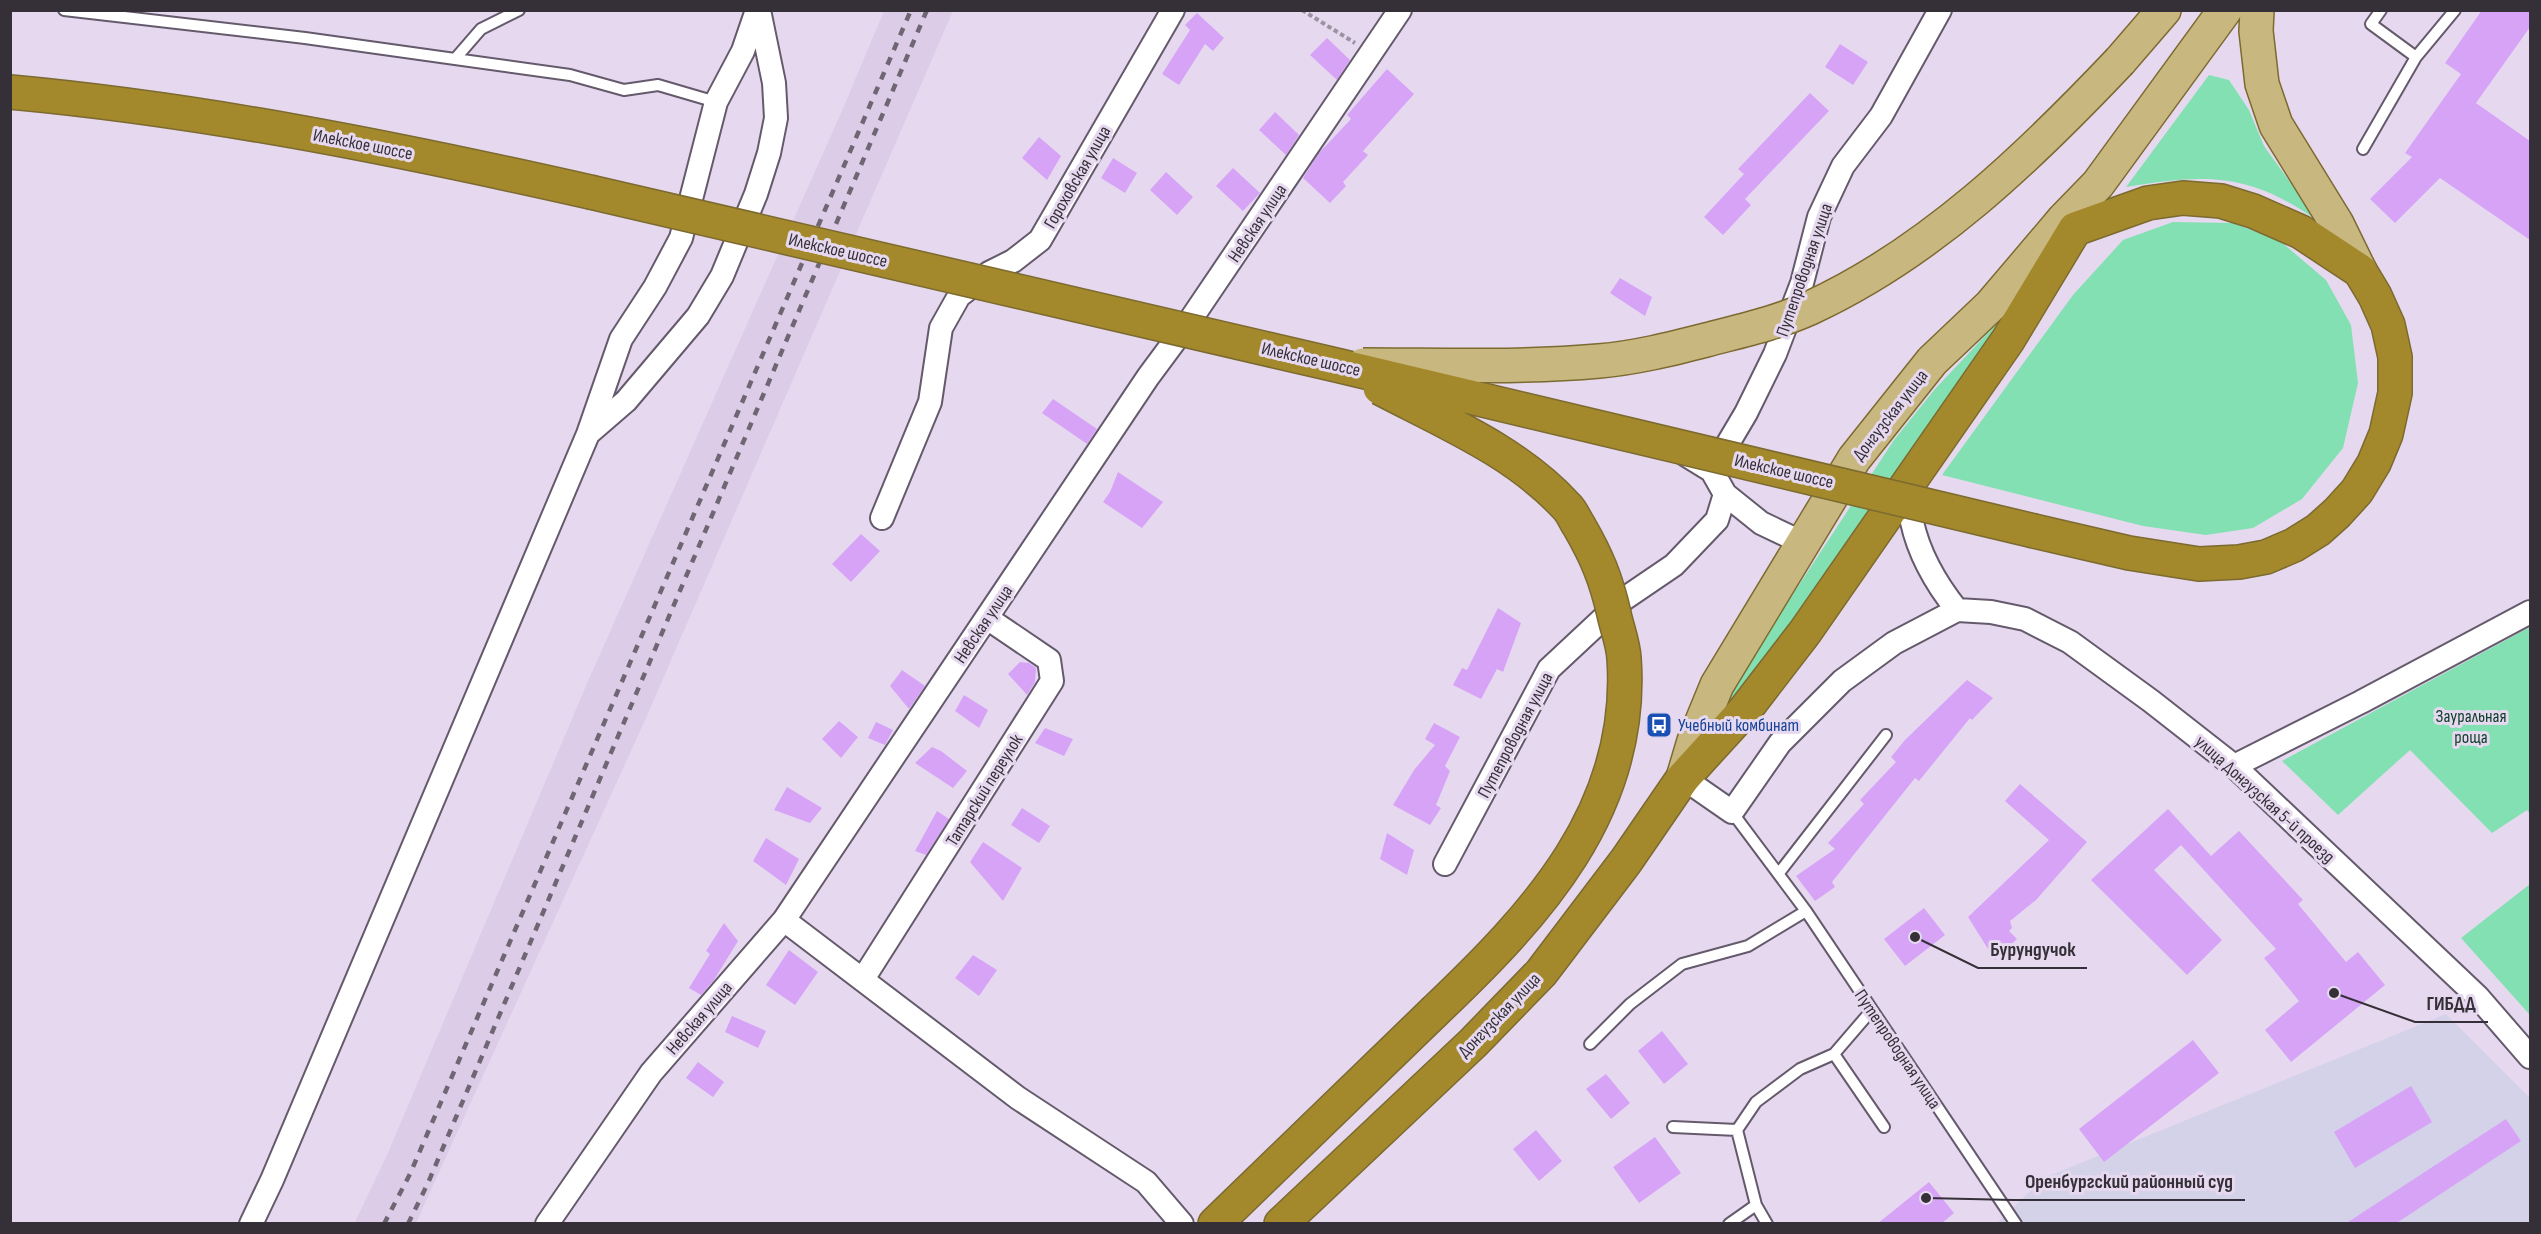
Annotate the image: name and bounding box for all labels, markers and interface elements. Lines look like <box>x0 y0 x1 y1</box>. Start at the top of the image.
street label: Гороховская улица <box>1040 122 1115 232</box>
street label: Илекское шоссе <box>311 125 415 164</box>
street label: Невская улица <box>1224 180 1291 266</box>
street label: Путепроводная улица <box>1772 201 1837 339</box>
street label: Илекское шоссе <box>786 229 889 272</box>
street label: Илекское шоссе <box>1259 338 1362 381</box>
street label: Донгузская улица <box>1848 366 1932 465</box>
street label: Илекское шоссе <box>1732 450 1835 493</box>
street label: Невская улица <box>950 581 1017 667</box>
street label: Путепроводная улица <box>1473 669 1557 802</box>
park label: Зауральная роща <box>2436 706 2506 748</box>
bus stop icon: Учебный комбинат <box>1644 710 1674 740</box>
place label: Учебный комбинат <box>1678 715 1799 736</box>
street label: Татарский переулок <box>942 730 1027 850</box>
street label: улица Донгузская 5-й проезд <box>2191 731 2339 868</box>
callout: Бурундучок <box>1978 930 2087 968</box>
text: Бурундучок <box>1990 938 2076 962</box>
street label: Донгузская улица <box>1454 969 1545 1062</box>
street label: Невская улица <box>662 978 737 1059</box>
callout: ГИБДД <box>2415 984 2488 1022</box>
street label: Путепроводная улица <box>1850 986 1945 1113</box>
text: ГИБДД <box>2426 992 2476 1016</box>
callout: Оренбургский районный суд <box>2013 1162 2245 1200</box>
text: Оренбургский районный суд <box>2025 1170 2233 1194</box>

